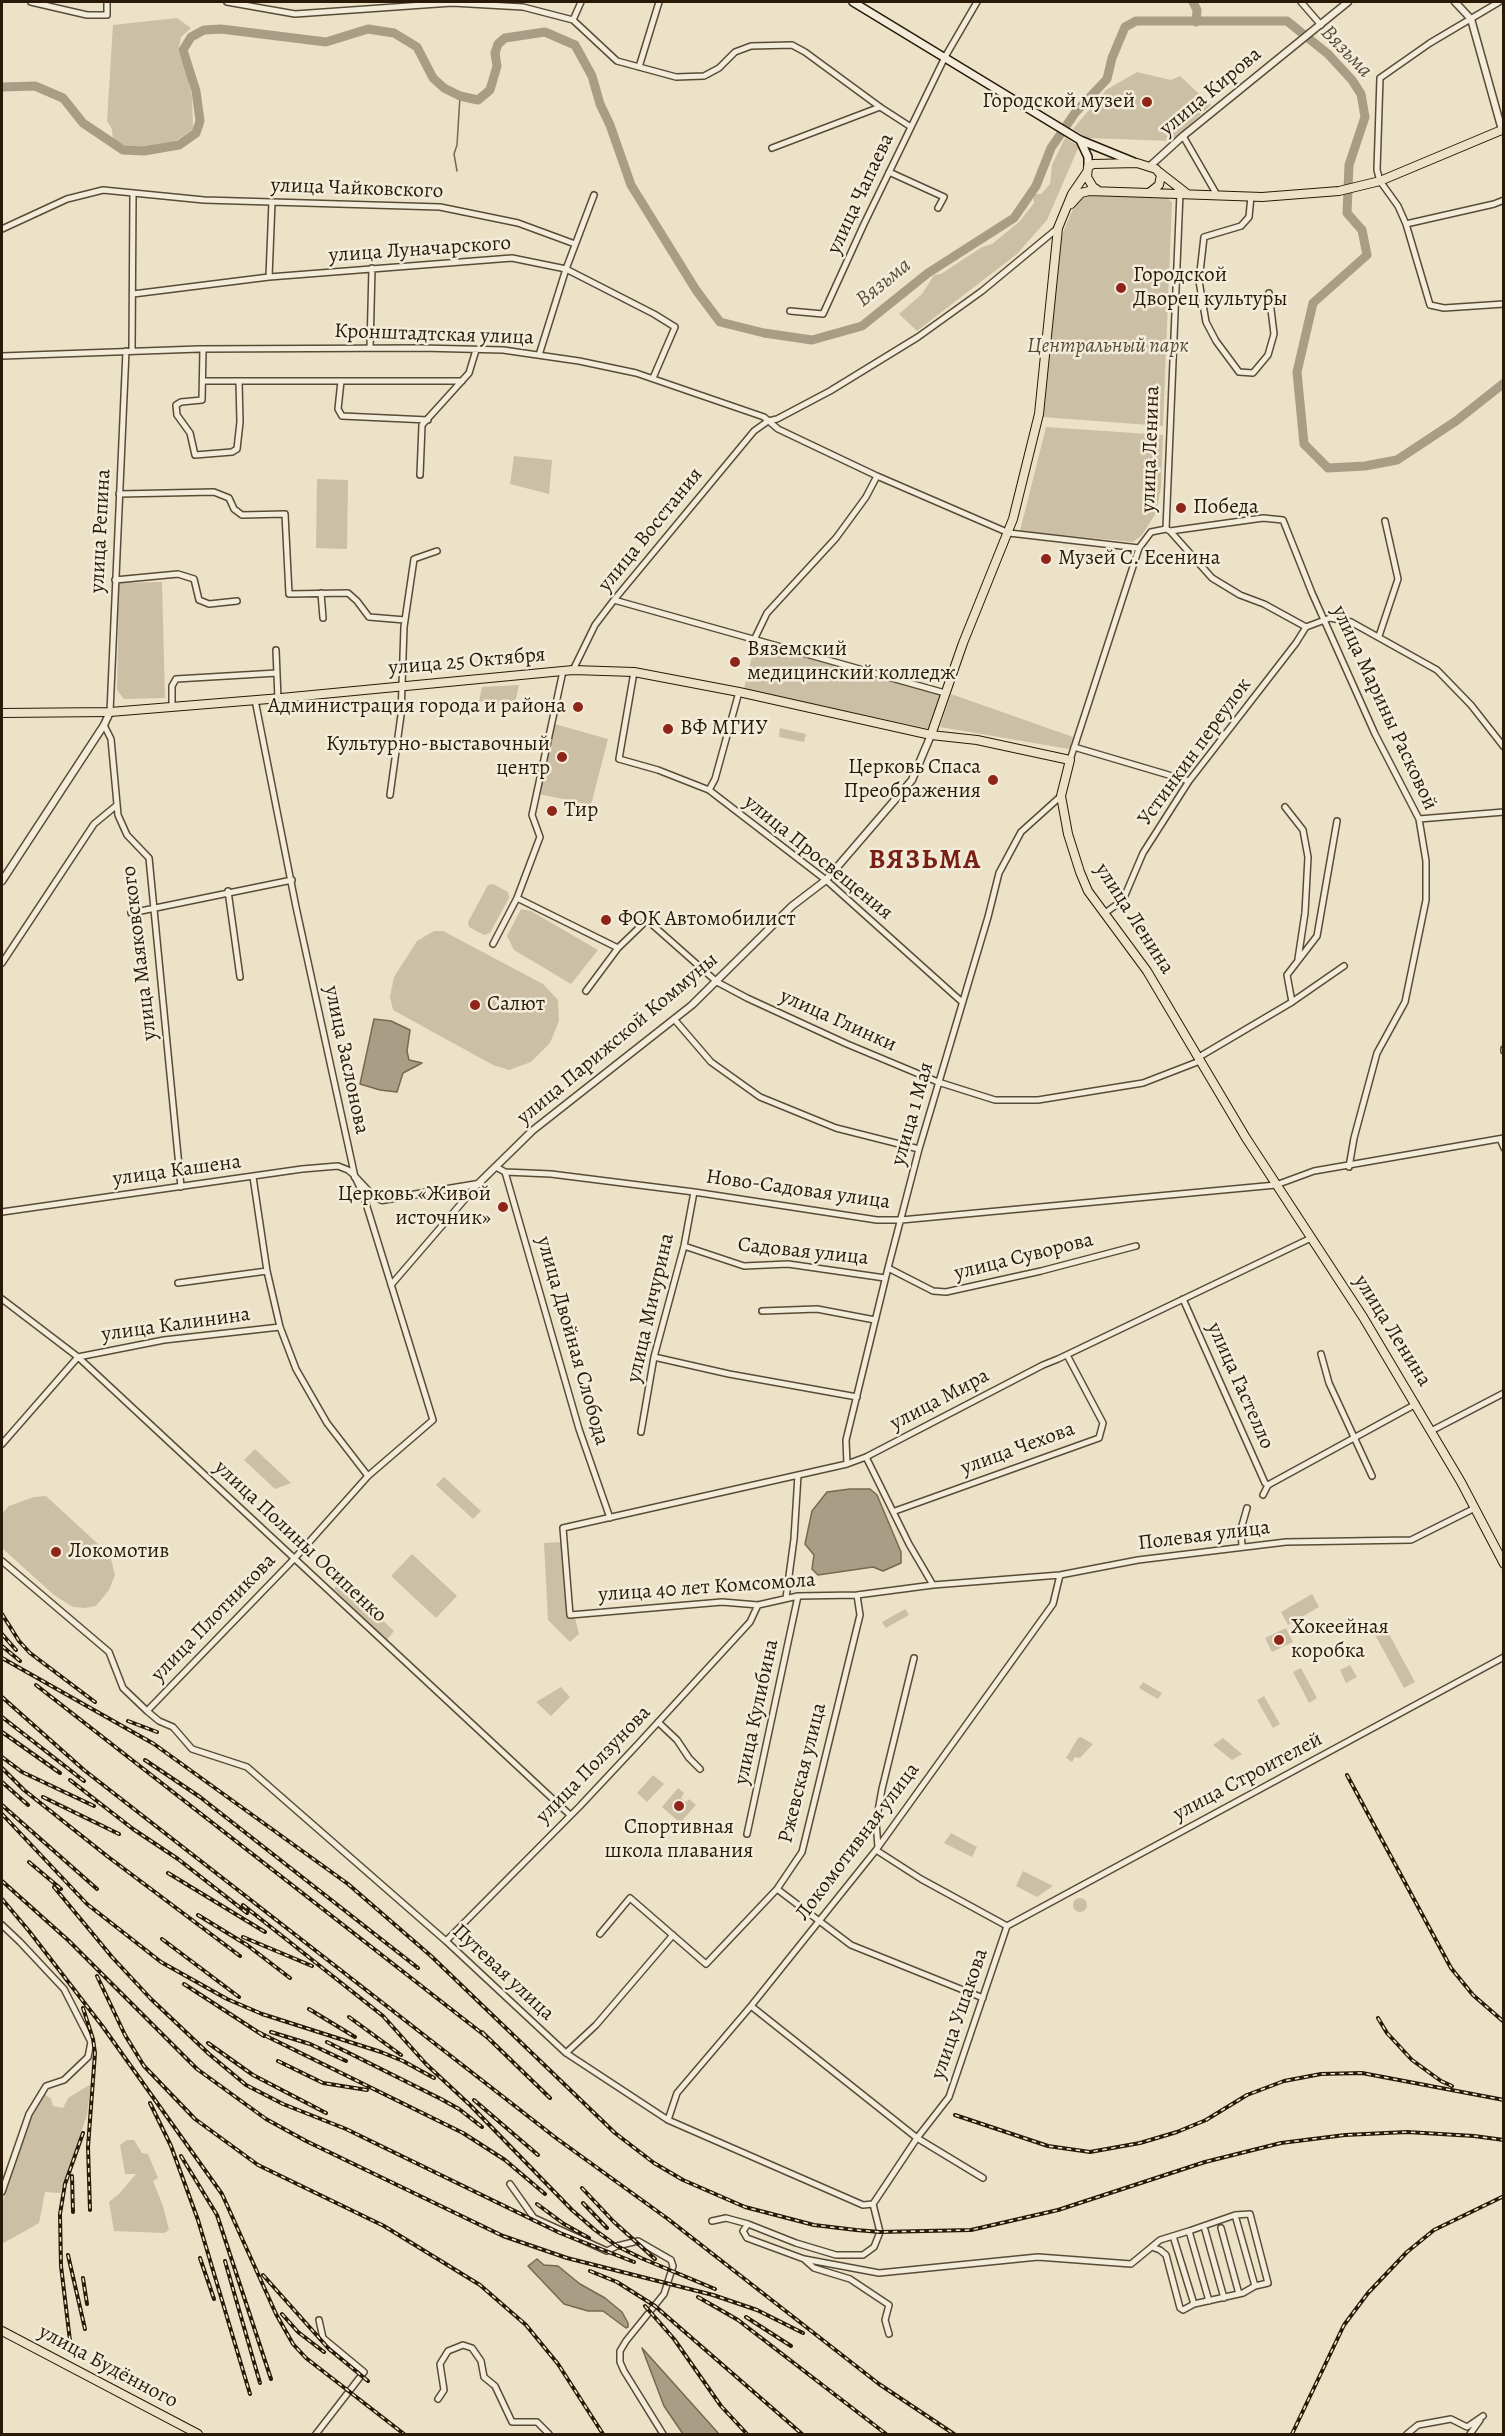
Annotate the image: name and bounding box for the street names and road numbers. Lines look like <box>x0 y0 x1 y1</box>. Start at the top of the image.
street label: улица Кирова <box>1155 42 1267 142</box>
street label: улица Чапаева <box>822 130 900 258</box>
street label: улица Чайковского <box>270 173 444 205</box>
street label: улица Луначарского <box>328 231 512 269</box>
street label: Кронштадтская улица <box>334 319 534 351</box>
street label: улица Ленина <box>1136 385 1166 513</box>
street label: улица Восстания <box>593 463 709 597</box>
street label: улица Репина <box>85 468 117 594</box>
street label: улица Марины Расковой <box>1326 602 1442 814</box>
street label: улица 25 Октября <box>387 643 547 681</box>
street label: Устинкин переулок <box>1133 673 1257 831</box>
street label: улица Просвещения <box>738 790 898 926</box>
street label: улица Ленина <box>1089 859 1179 979</box>
street label: улица Маяковского <box>117 864 163 1042</box>
street label: улица Парижской Коммуны <box>512 948 724 1130</box>
street label: улица Заслонова <box>318 983 374 1137</box>
street label: улица Глинки <box>776 984 900 1058</box>
street label: улица 1 Мая <box>886 1059 940 1169</box>
street label: улица Кашена <box>111 1150 243 1192</box>
street label: Ново-Садовая улица <box>704 1165 892 1215</box>
street label: улица Суворова <box>952 1228 1096 1286</box>
street label: улица Мичурина <box>622 1231 680 1385</box>
street label: Садовая улица <box>736 1233 870 1271</box>
street label: улица Двойная Слобода <box>530 1234 614 1448</box>
street label: улица Ленина <box>1348 1270 1436 1392</box>
street label: улица Калинина <box>100 1302 252 1348</box>
street label: улица Гастелло <box>1201 1319 1279 1453</box>
street label: улица Мира <box>886 1363 994 1437</box>
street label: улица Чехова <box>958 1417 1078 1481</box>
street label: улица Полины Осипенко <box>208 1455 392 1629</box>
street label: Полевая улица <box>1137 1515 1271 1557</box>
street label: улица Плотникова <box>146 1549 282 1687</box>
street label: улица 40 лет Комсомола <box>597 1568 817 1608</box>
street label: улица Кулибина <box>729 1637 785 1787</box>
street label: Ржевская улица <box>773 1700 833 1846</box>
street label: улица Ползунова <box>531 1701 657 1829</box>
street label: улица Строителей <box>1169 1727 1327 1827</box>
street label: Локомотивная улица <box>790 1758 926 1926</box>
street label: Путевая улица <box>447 1919 559 2027</box>
street label: улица Ушакова <box>926 1945 994 2083</box>
street label: улица Будённого <box>34 2320 182 2414</box>

